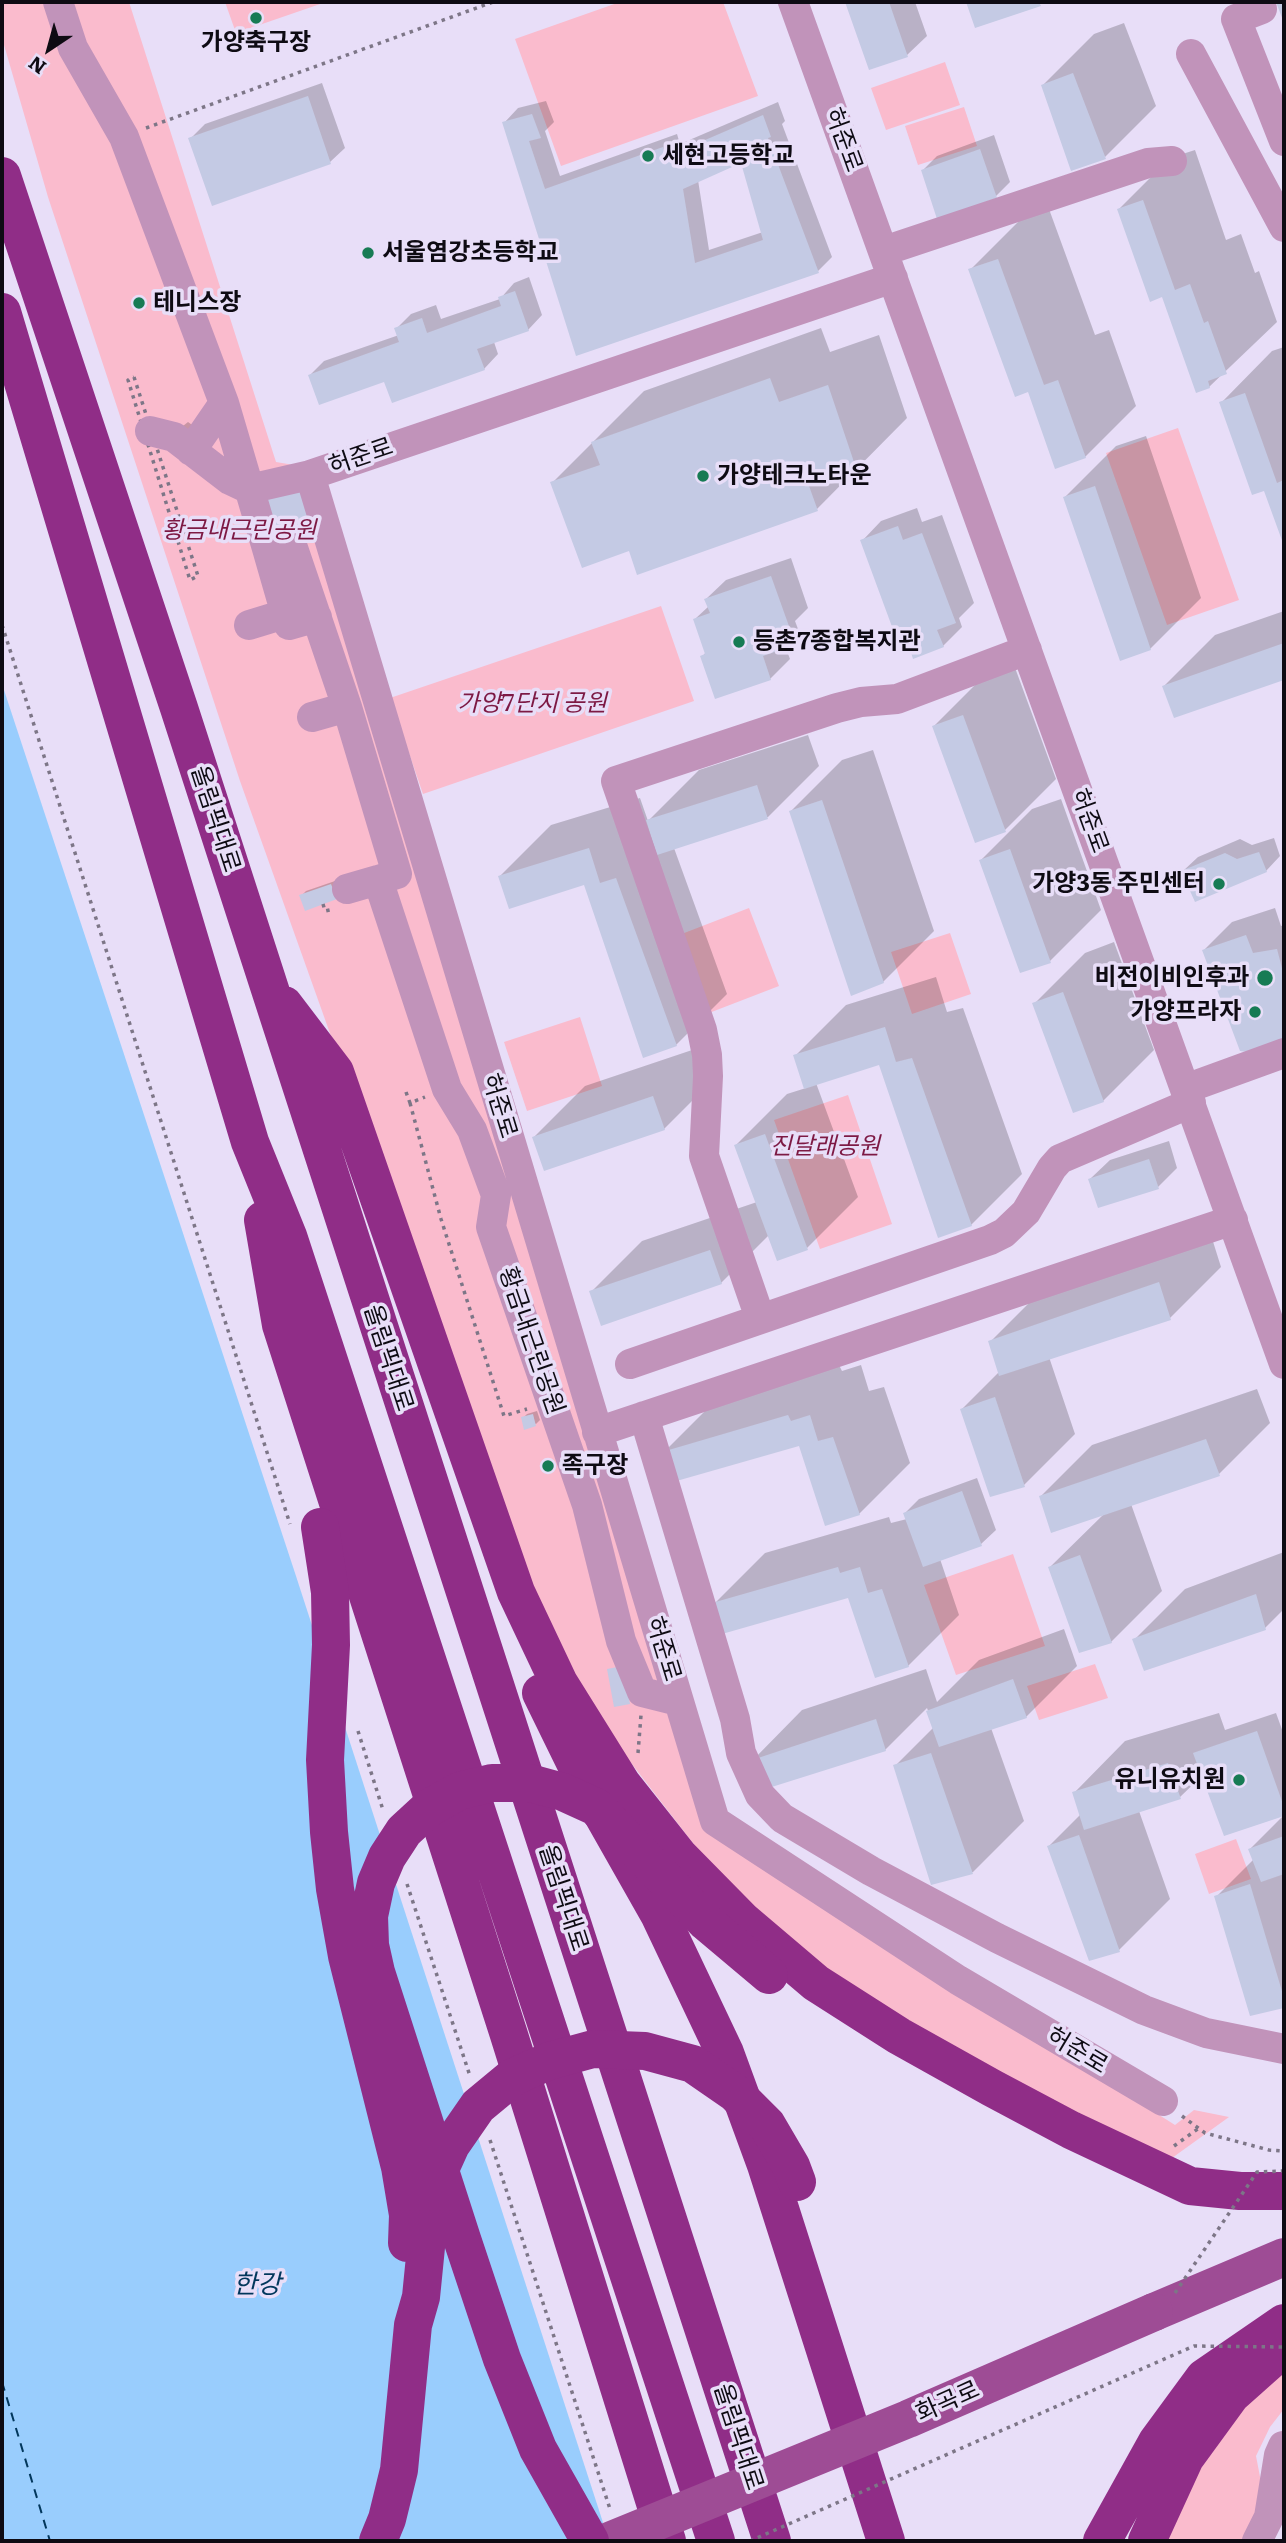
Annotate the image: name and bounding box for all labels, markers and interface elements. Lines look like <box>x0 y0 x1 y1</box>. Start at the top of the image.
marker: 가양축구장 <box>248 10 264 26</box>
north arrow <box>14 14 84 84</box>
place label: 가양축구장 <box>201 29 311 57</box>
text: N <box>22 50 51 82</box>
street label: 허준로 <box>818 104 868 176</box>
place label: 세현고등학교 <box>662 142 794 170</box>
marker: 세현고등학교 <box>640 148 656 164</box>
place label: 서울염강초등학교 <box>382 239 559 267</box>
marker: 서울염강초등학교 <box>360 245 376 261</box>
place label: 테니스장 <box>153 289 241 317</box>
marker: 테니스장 <box>131 295 147 311</box>
street label: 허준로 <box>325 433 397 481</box>
place label: 가양테크노타운 <box>717 462 872 490</box>
marker: 가양테크노타운 <box>695 468 711 484</box>
park label: 황금내근린공원 <box>162 517 316 545</box>
place label: 등촌7종합복지관 <box>753 628 921 656</box>
marker: 등촌7종합복지관 <box>731 634 747 650</box>
park label: 가양7단지 공원 <box>457 690 607 718</box>
street label: 올림픽대로 <box>184 762 246 876</box>
street label: 허준로 <box>1064 785 1114 857</box>
place label: 가양3동 주민센터 <box>1032 870 1205 898</box>
marker: 가양3동 주민센터 <box>1211 876 1227 892</box>
place label: 비전이비인후과 <box>1094 964 1249 992</box>
marker: 비전이비인후과 <box>1255 968 1275 988</box>
place label: 가양프라자 <box>1131 998 1241 1026</box>
marker: 가양프라자 <box>1247 1004 1263 1020</box>
street label: 허준로 <box>476 1070 522 1142</box>
park label: 진달래공원 <box>770 1133 880 1161</box>
street label: 황금내근린공원 <box>492 1263 570 1419</box>
street label: 올림픽대로 <box>357 1301 419 1415</box>
place label: 족구장 <box>562 1452 628 1480</box>
marker: 족구장 <box>540 1458 556 1474</box>
street label: 허준로 <box>640 1613 686 1685</box>
place label: 유니유치원 <box>1115 1766 1225 1794</box>
marker: 유니유치원 <box>1231 1772 1247 1788</box>
street label: 올림픽대로 <box>532 1841 594 1955</box>
street label: 허준로 <box>1041 2022 1113 2080</box>
water label: 한강 <box>233 2269 281 2301</box>
street label: 화곡로 <box>912 2375 984 2429</box>
street label: 올림픽대로 <box>707 2380 769 2494</box>

